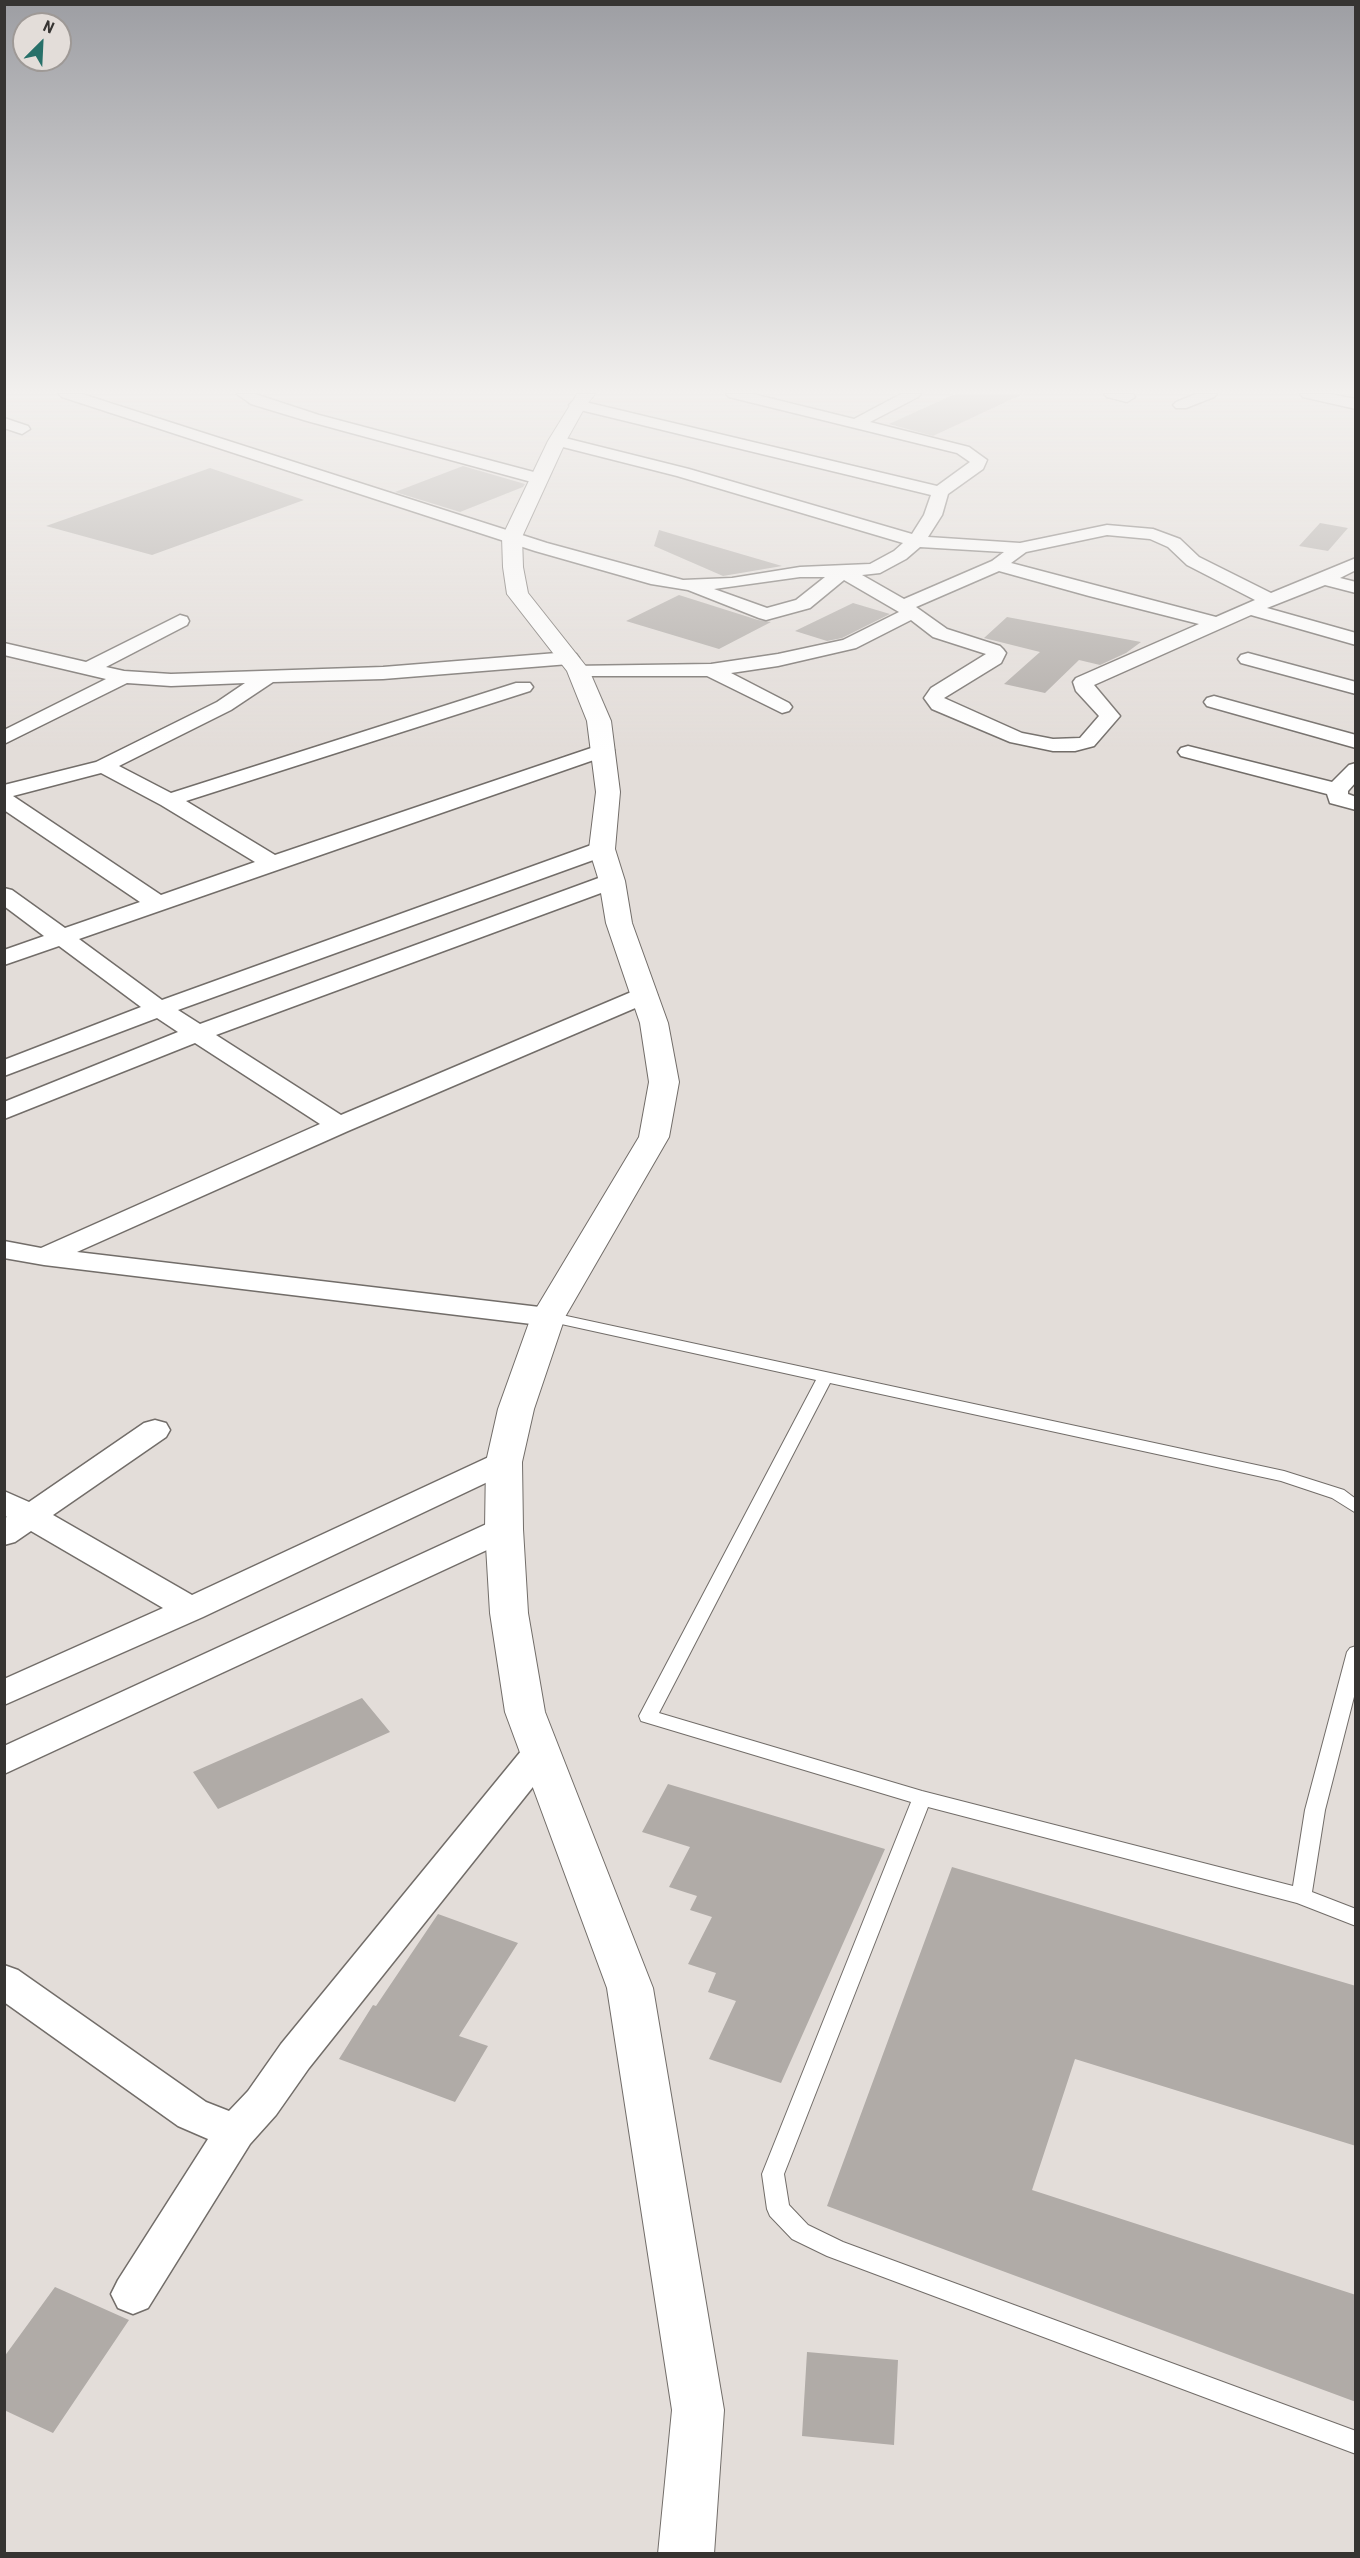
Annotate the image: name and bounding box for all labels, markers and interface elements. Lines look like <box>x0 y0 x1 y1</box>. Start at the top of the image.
north arrow <box>12 12 72 72</box>
text: N <box>40 16 57 38</box>

